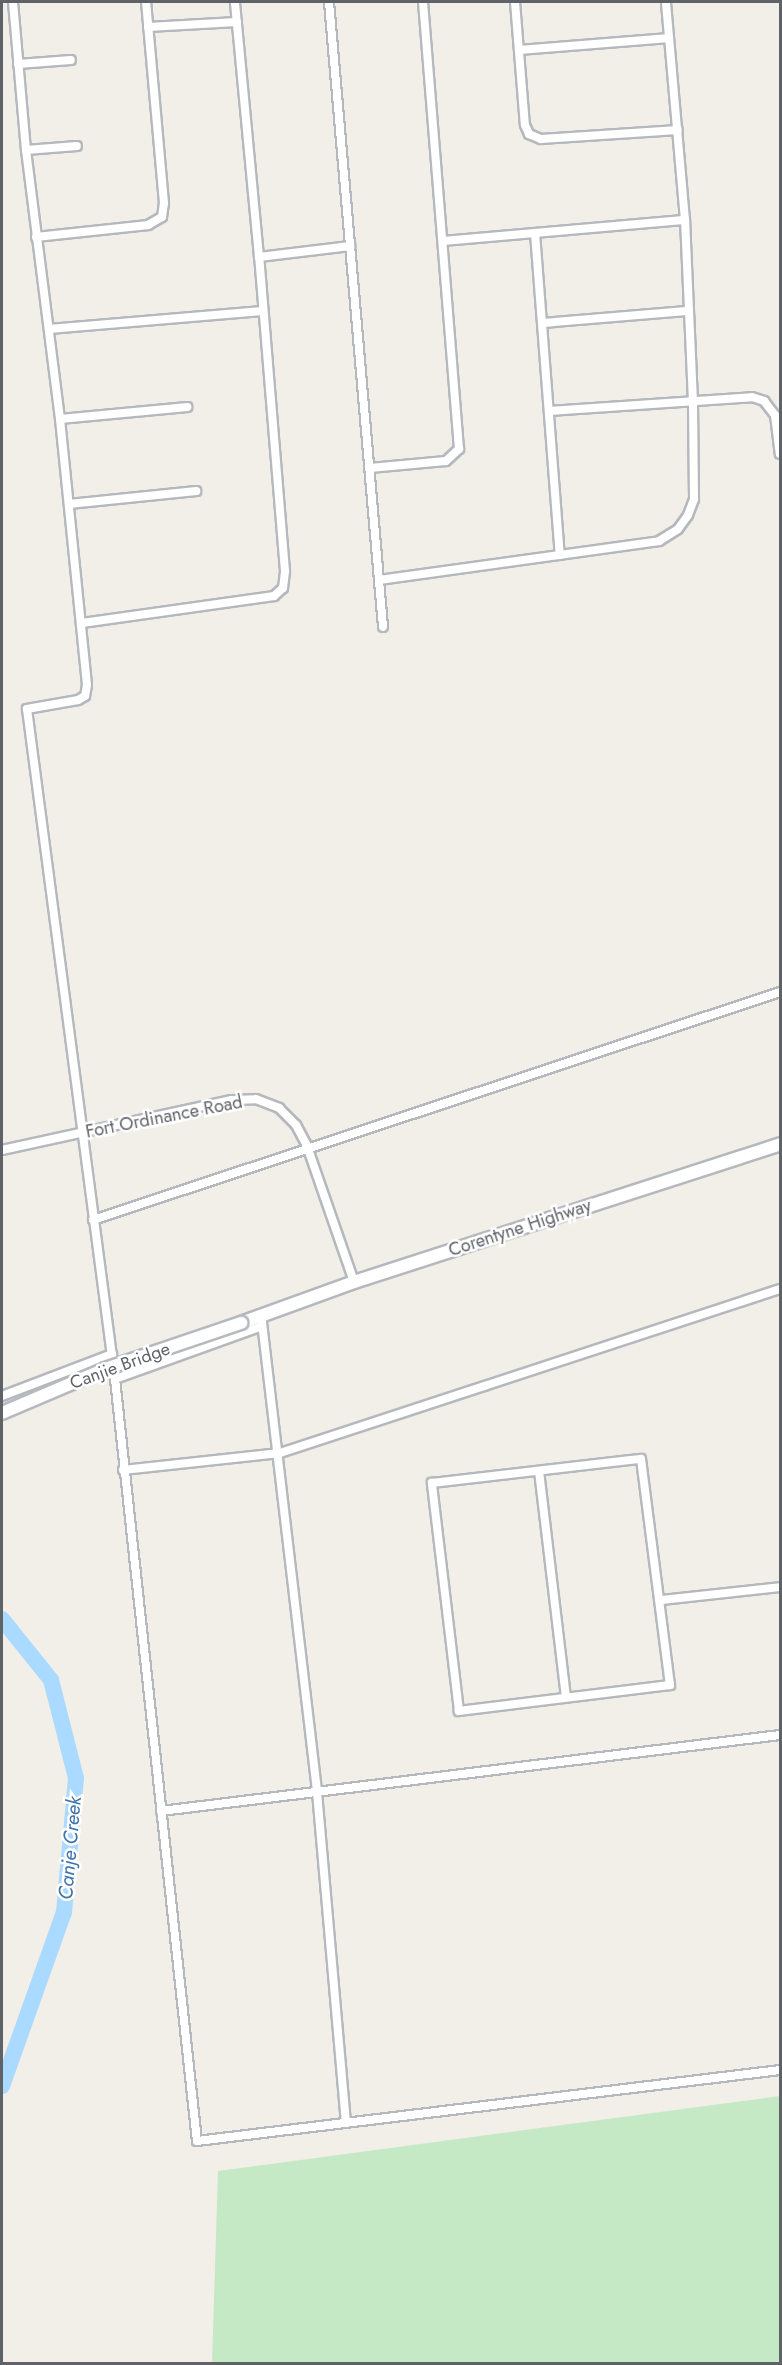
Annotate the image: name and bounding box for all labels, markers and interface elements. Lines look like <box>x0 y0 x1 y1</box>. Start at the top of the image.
street label: Fort Ordinance Road <box>84 1091 244 1143</box>
street label: Corentyne Highway <box>446 1195 594 1261</box>
street label: Canjie Bridge <box>67 1338 173 1394</box>
water label: Canje Creek <box>54 1795 86 1901</box>

